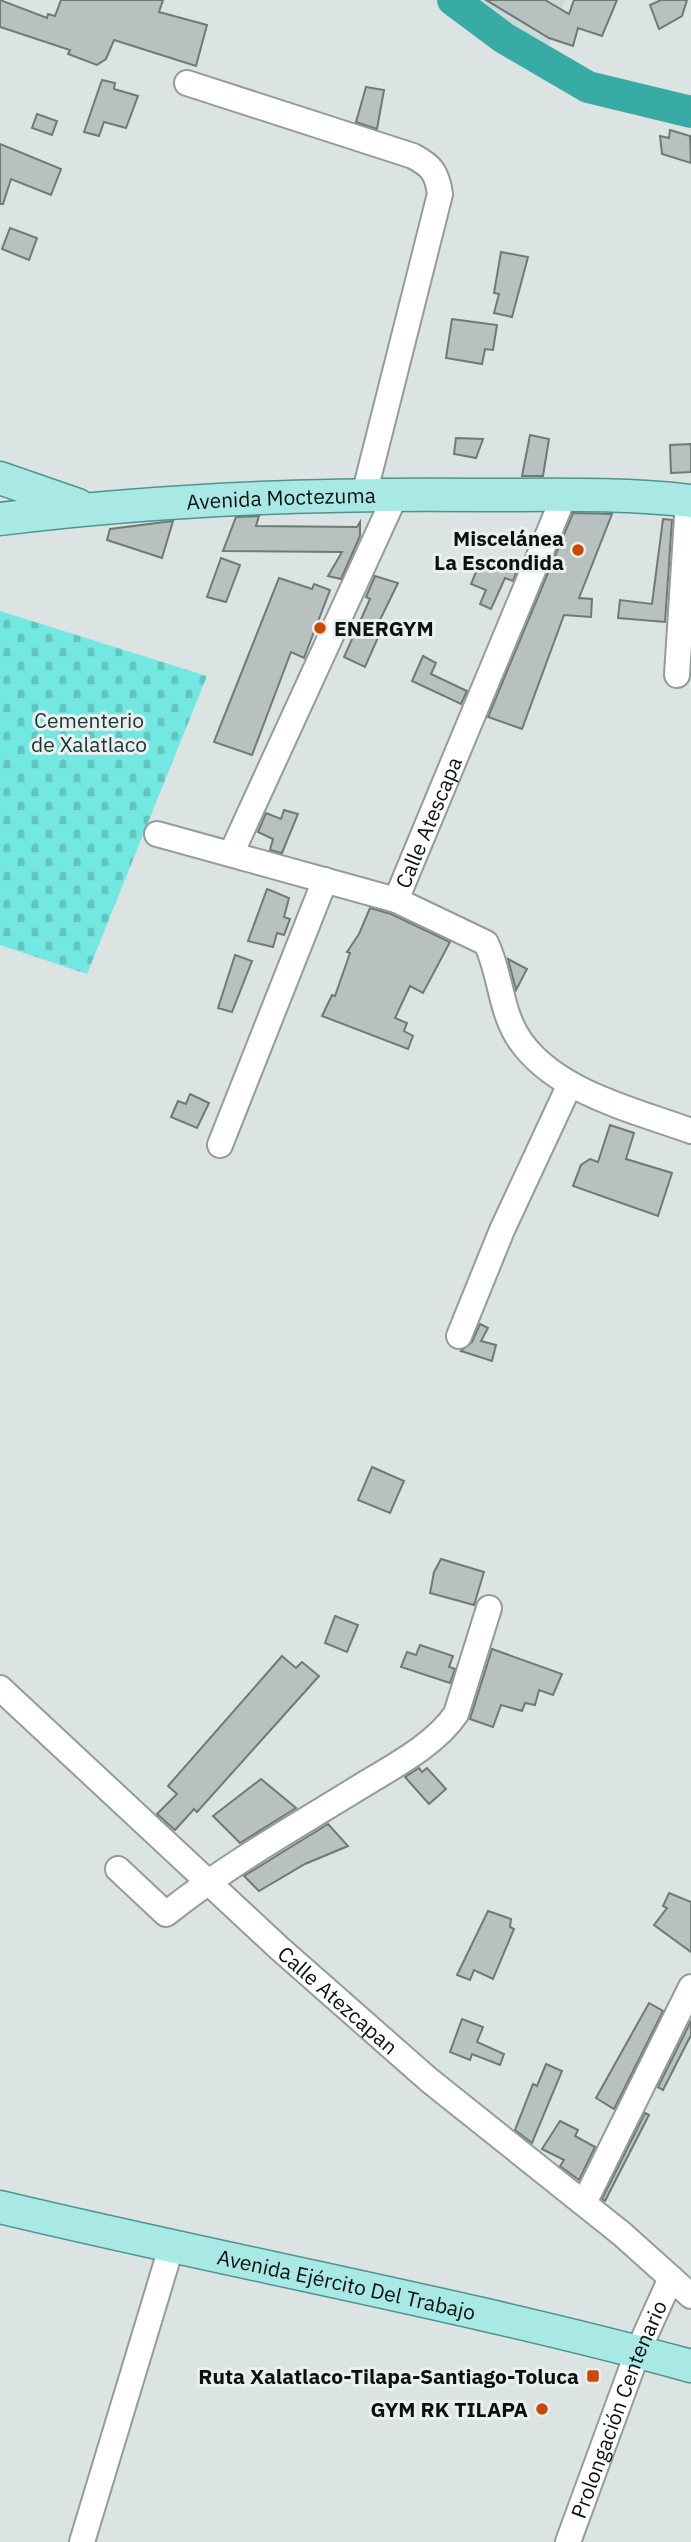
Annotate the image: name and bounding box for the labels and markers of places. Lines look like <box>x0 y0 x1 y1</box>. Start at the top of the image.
place label: Miscelánea La Escondida <box>434 524 564 576</box>
marker: Miscelánea La Escondida <box>570 542 586 558</box>
place label: ENERGYM <box>334 614 434 642</box>
marker: ENERGYM <box>312 620 328 636</box>
place label: Ruta Xalatlaco-Tilapa-Santiago-Toluca <box>198 2362 579 2390</box>
marker: Ruta Xalatlaco-Tilapa-Santiago-Toluca <box>585 2368 601 2384</box>
place label: GYM RK TILAPA <box>371 2395 528 2423</box>
marker: GYM RK TILAPA <box>534 2401 550 2417</box>

